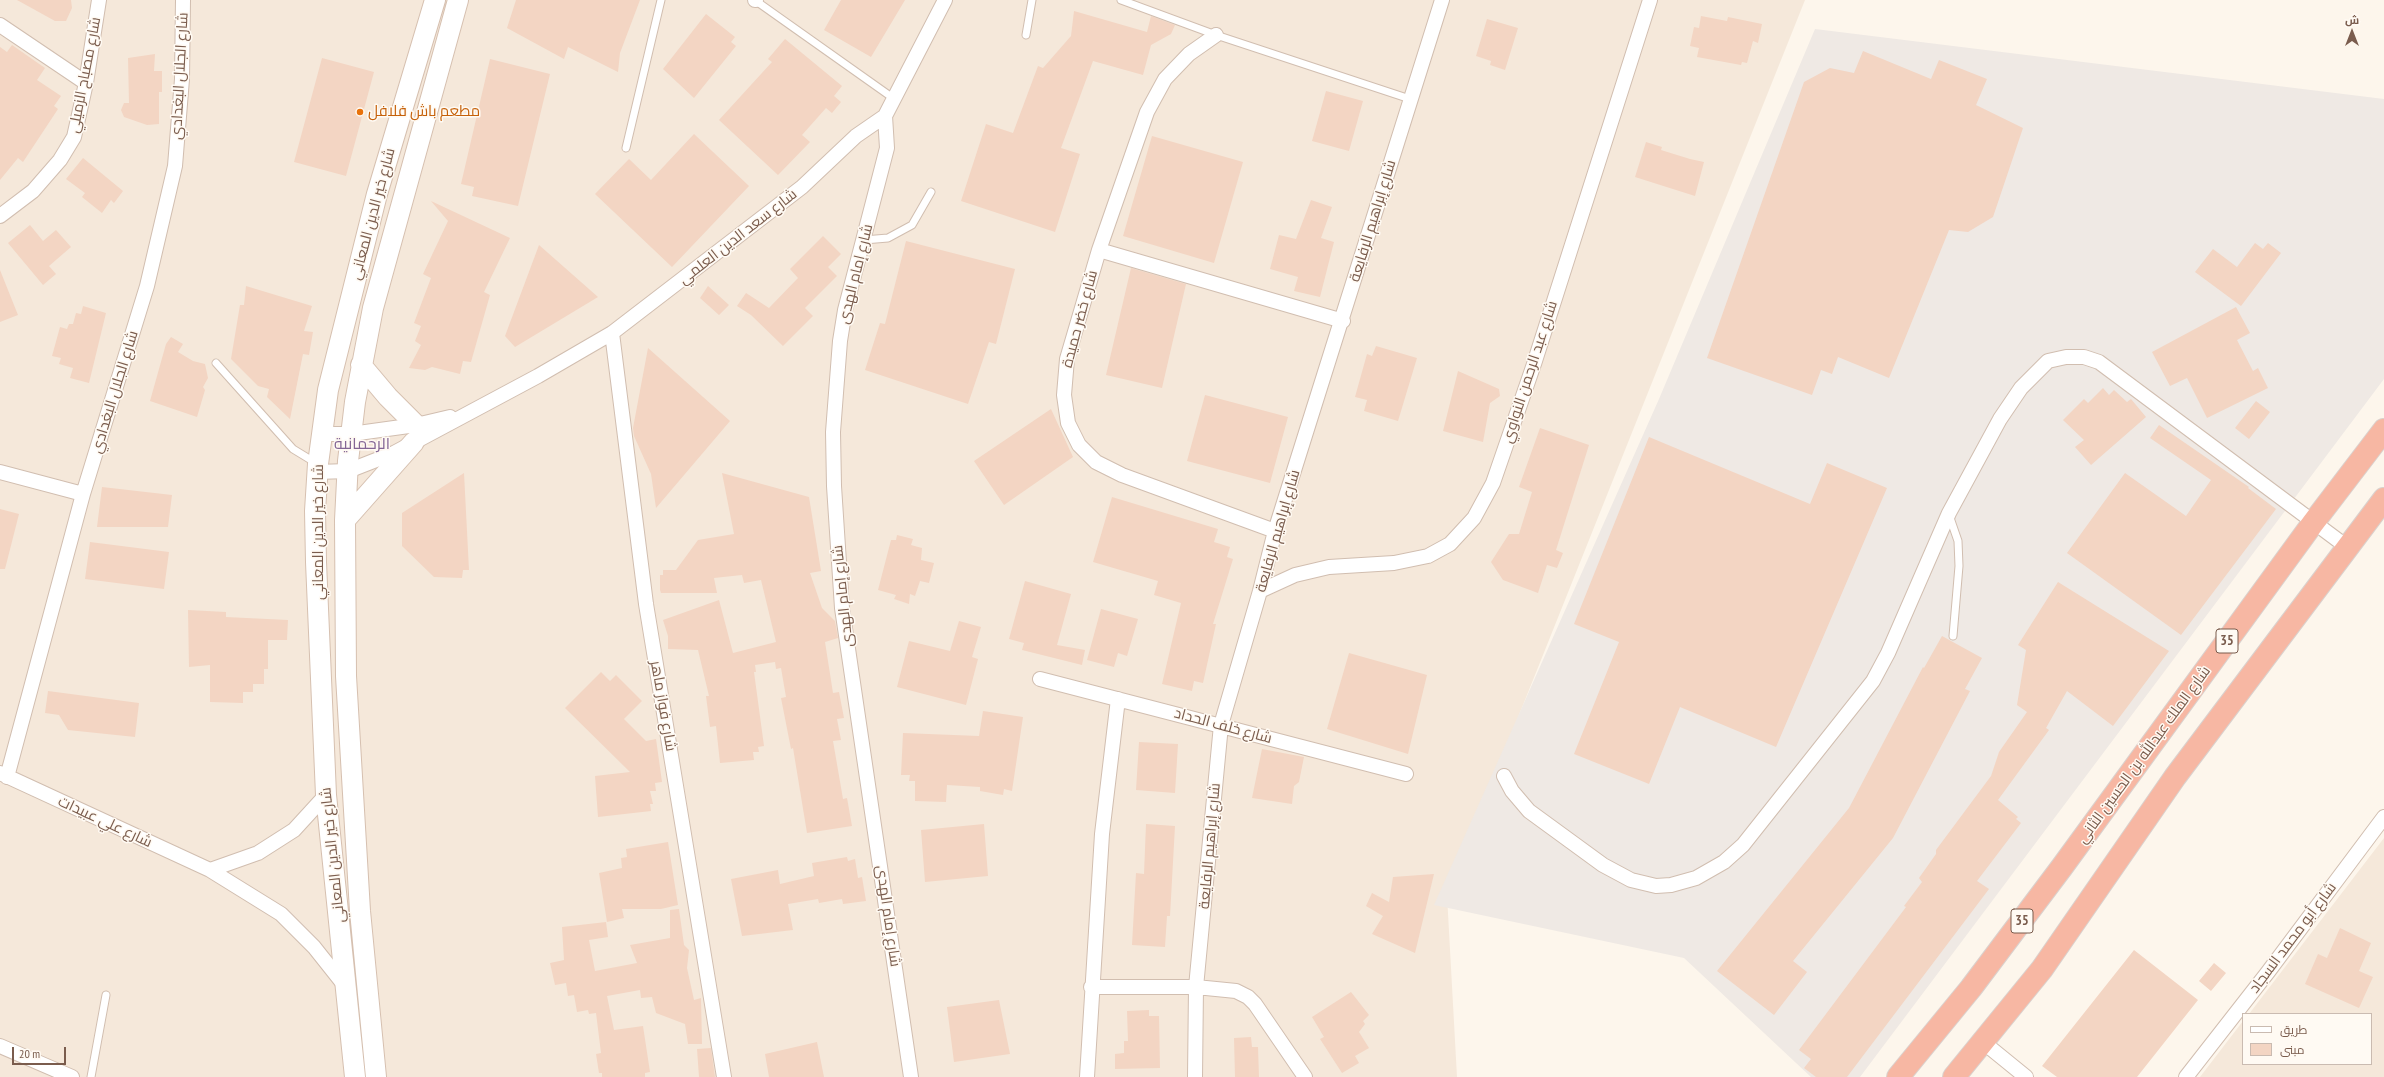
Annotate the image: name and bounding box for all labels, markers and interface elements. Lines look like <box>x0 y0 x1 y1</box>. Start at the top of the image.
street label: شارع الجلال البغدادي <box>168 12 192 140</box>
north arrow <box>2332 12 2372 52</box>
text: ش <box>2345 13 2359 27</box>
street label: شارع مصباح الزميلي <box>65 15 105 135</box>
place label: مطعم باش فلافل <box>368 103 480 121</box>
marker: مطعم باش فلافل <box>355 107 365 117</box>
street label: شارع خير الدين المعاني <box>347 146 399 282</box>
street label: شارع إبراهيم الرفايعة <box>1346 158 1400 284</box>
street label: شارع سعد الدين العلمي <box>675 185 801 289</box>
street label: شارع إمام الهدى <box>835 222 877 326</box>
street label: شارع خضر حميدة <box>1058 268 1102 370</box>
street label: شارع عبد الرحمن النواوي <box>1499 299 1561 445</box>
street label: شارع الجلال البغدادي <box>88 328 142 456</box>
district label: الرحمانية <box>334 434 390 454</box>
street label: شارع خير الدين المعاني <box>310 464 328 600</box>
street label: شارع إبراهيم الرفايعة <box>1252 468 1304 594</box>
street label: شارع إمام الهدى <box>829 544 857 648</box>
road number: 35 <box>2216 629 2238 653</box>
street label: شارع فواز ماهر <box>646 659 680 753</box>
street label: شارع الملك عبدالله بن الحسين الثاني <box>2074 663 2214 847</box>
street label: شارع خلف الحداد <box>1172 704 1274 748</box>
street label: شارع إبراهيم الرفايعة <box>1196 782 1224 910</box>
street label: شارع خير الدين المعاني <box>317 786 349 924</box>
street label: شارع علي عبيدات <box>55 792 155 852</box>
street label: شارع إمام الهدى <box>872 864 904 968</box>
street label: شارع أبو محمد السجاد <box>2246 879 2340 997</box>
road number: 35 <box>2011 909 2033 933</box>
legend <box>2242 1013 2372 1065</box>
text: طريق <box>2280 1022 2307 1037</box>
scale bar <box>14 1039 68 1065</box>
text: مبنى <box>2280 1042 2305 1057</box>
text: 20 m <box>19 1046 40 1061</box>

